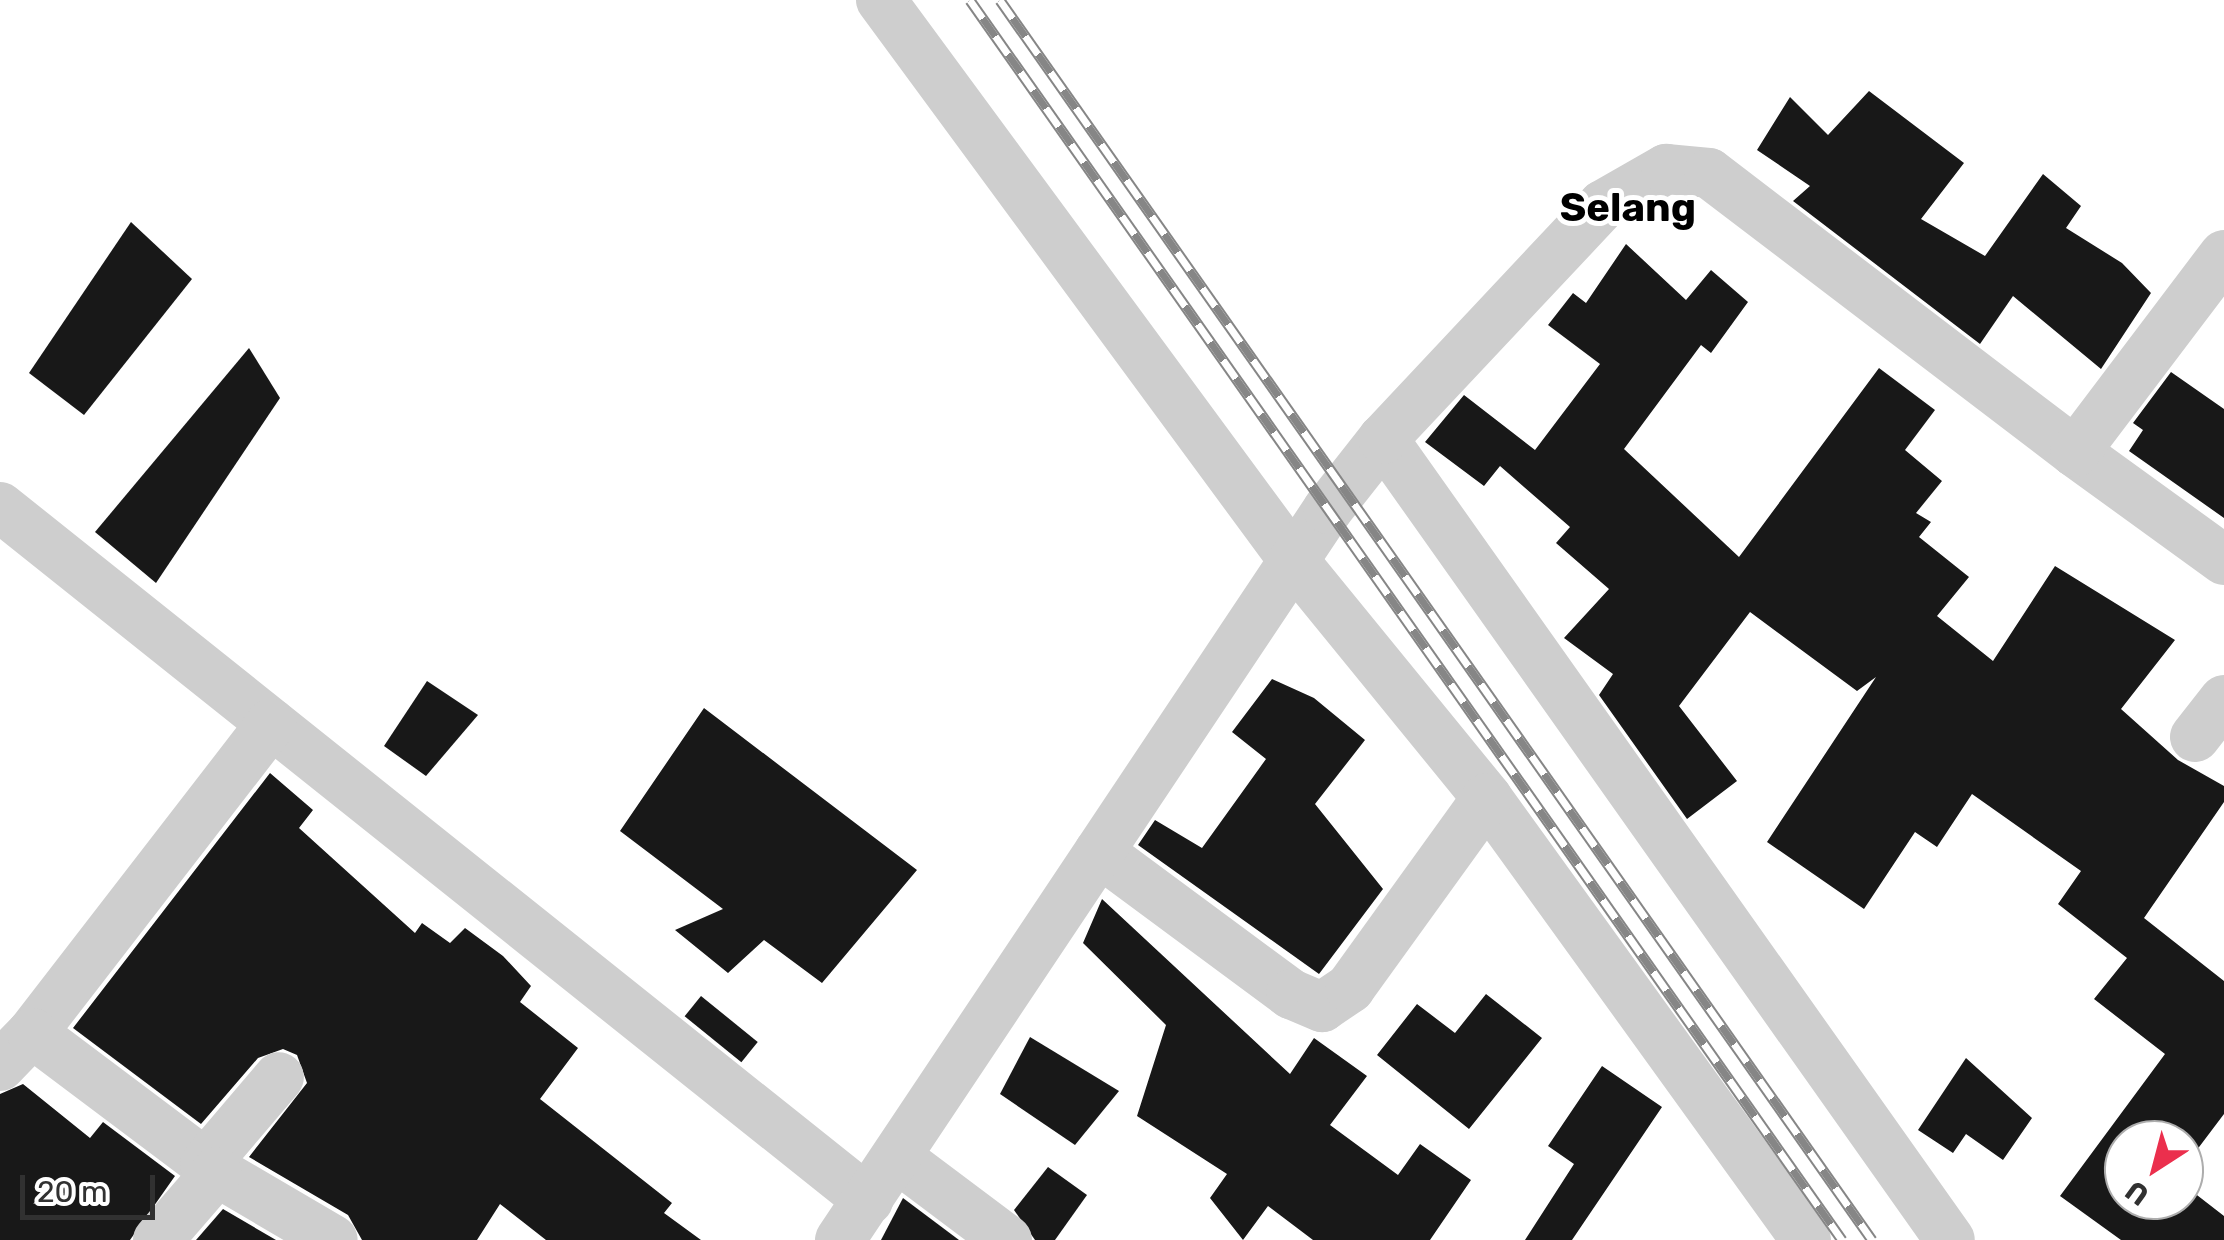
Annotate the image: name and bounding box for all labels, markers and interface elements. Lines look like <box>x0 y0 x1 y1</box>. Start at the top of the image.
district label: Selang <box>1560 184 1696 232</box>
north arrow <box>2104 1120 2204 1220</box>
scale bar <box>25 1155 160 1217</box>
text: 20 m <box>37 1174 108 1210</box>
text: U <box>2119 1174 2155 1212</box>

